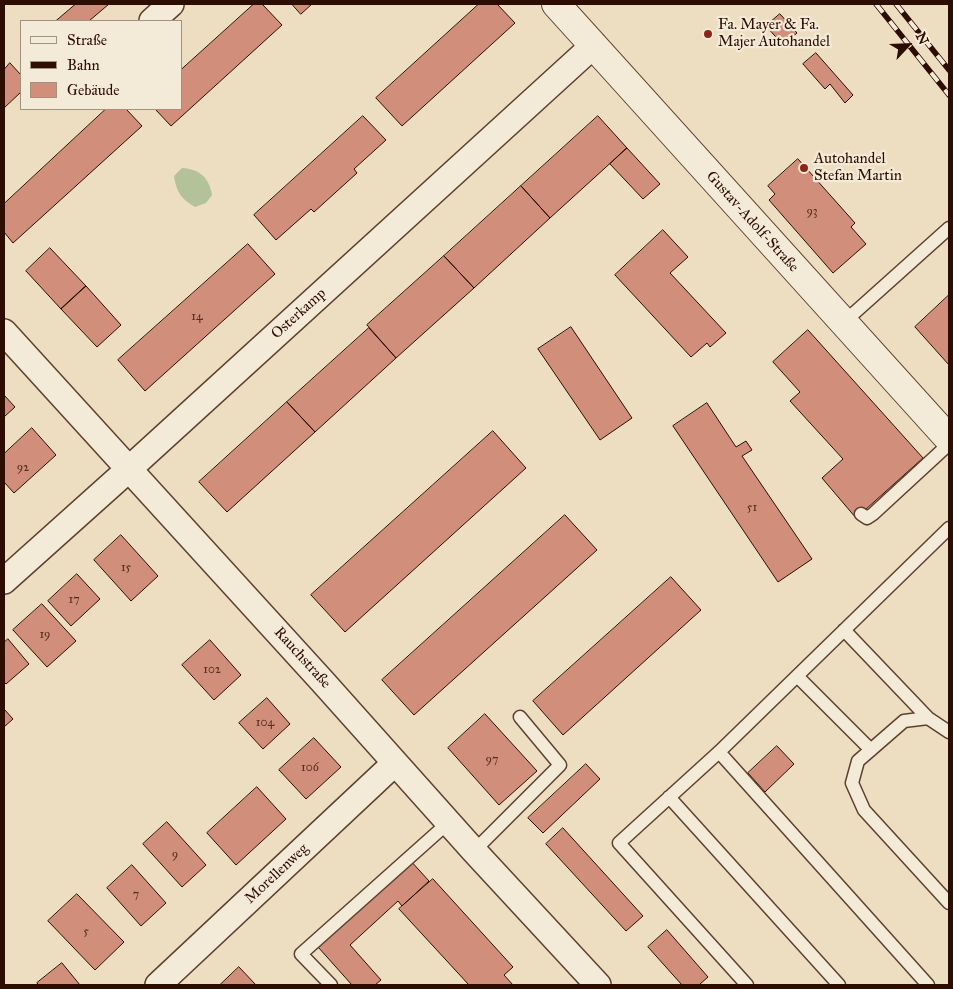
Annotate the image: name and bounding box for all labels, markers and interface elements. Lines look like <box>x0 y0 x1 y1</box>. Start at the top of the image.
place label: Fa. Mayer & Fa. Majer Autohandel <box>718 16 830 51</box>
legend <box>20 20 182 110</box>
north arrow <box>883 20 933 70</box>
marker: Fa. Mayer & Fa. Majer Autohandel <box>702 28 714 40</box>
text: N <box>912 29 932 47</box>
text: Straße <box>67 31 107 49</box>
text: Bahn <box>67 56 100 74</box>
text: Gebäude <box>67 81 120 99</box>
place label: Autohandel Stefan Martin <box>814 150 902 185</box>
marker: Autohandel Stefan Martin <box>798 162 810 174</box>
street label: Gustav-Adolf-Straße <box>702 168 802 276</box>
house number: 93 <box>806 205 818 219</box>
street label: Osterkamp <box>268 285 330 343</box>
house number: 14 <box>191 310 203 324</box>
house number: 92 <box>17 461 29 475</box>
house number: 51 <box>747 501 757 515</box>
house number: 15 <box>121 561 131 575</box>
house number: 17 <box>68 593 80 607</box>
street label: Rauchstraße <box>270 624 334 692</box>
house number: 19 <box>39 628 51 642</box>
house number: 102 <box>203 663 221 677</box>
house number: 104 <box>256 716 274 730</box>
house number: 97 <box>486 753 498 767</box>
house number: 106 <box>301 761 319 775</box>
street label: Morellenweg <box>242 840 312 908</box>
house number: 9 <box>172 848 178 862</box>
house number: 7 <box>133 888 139 902</box>
house number: 5 <box>83 925 89 939</box>

